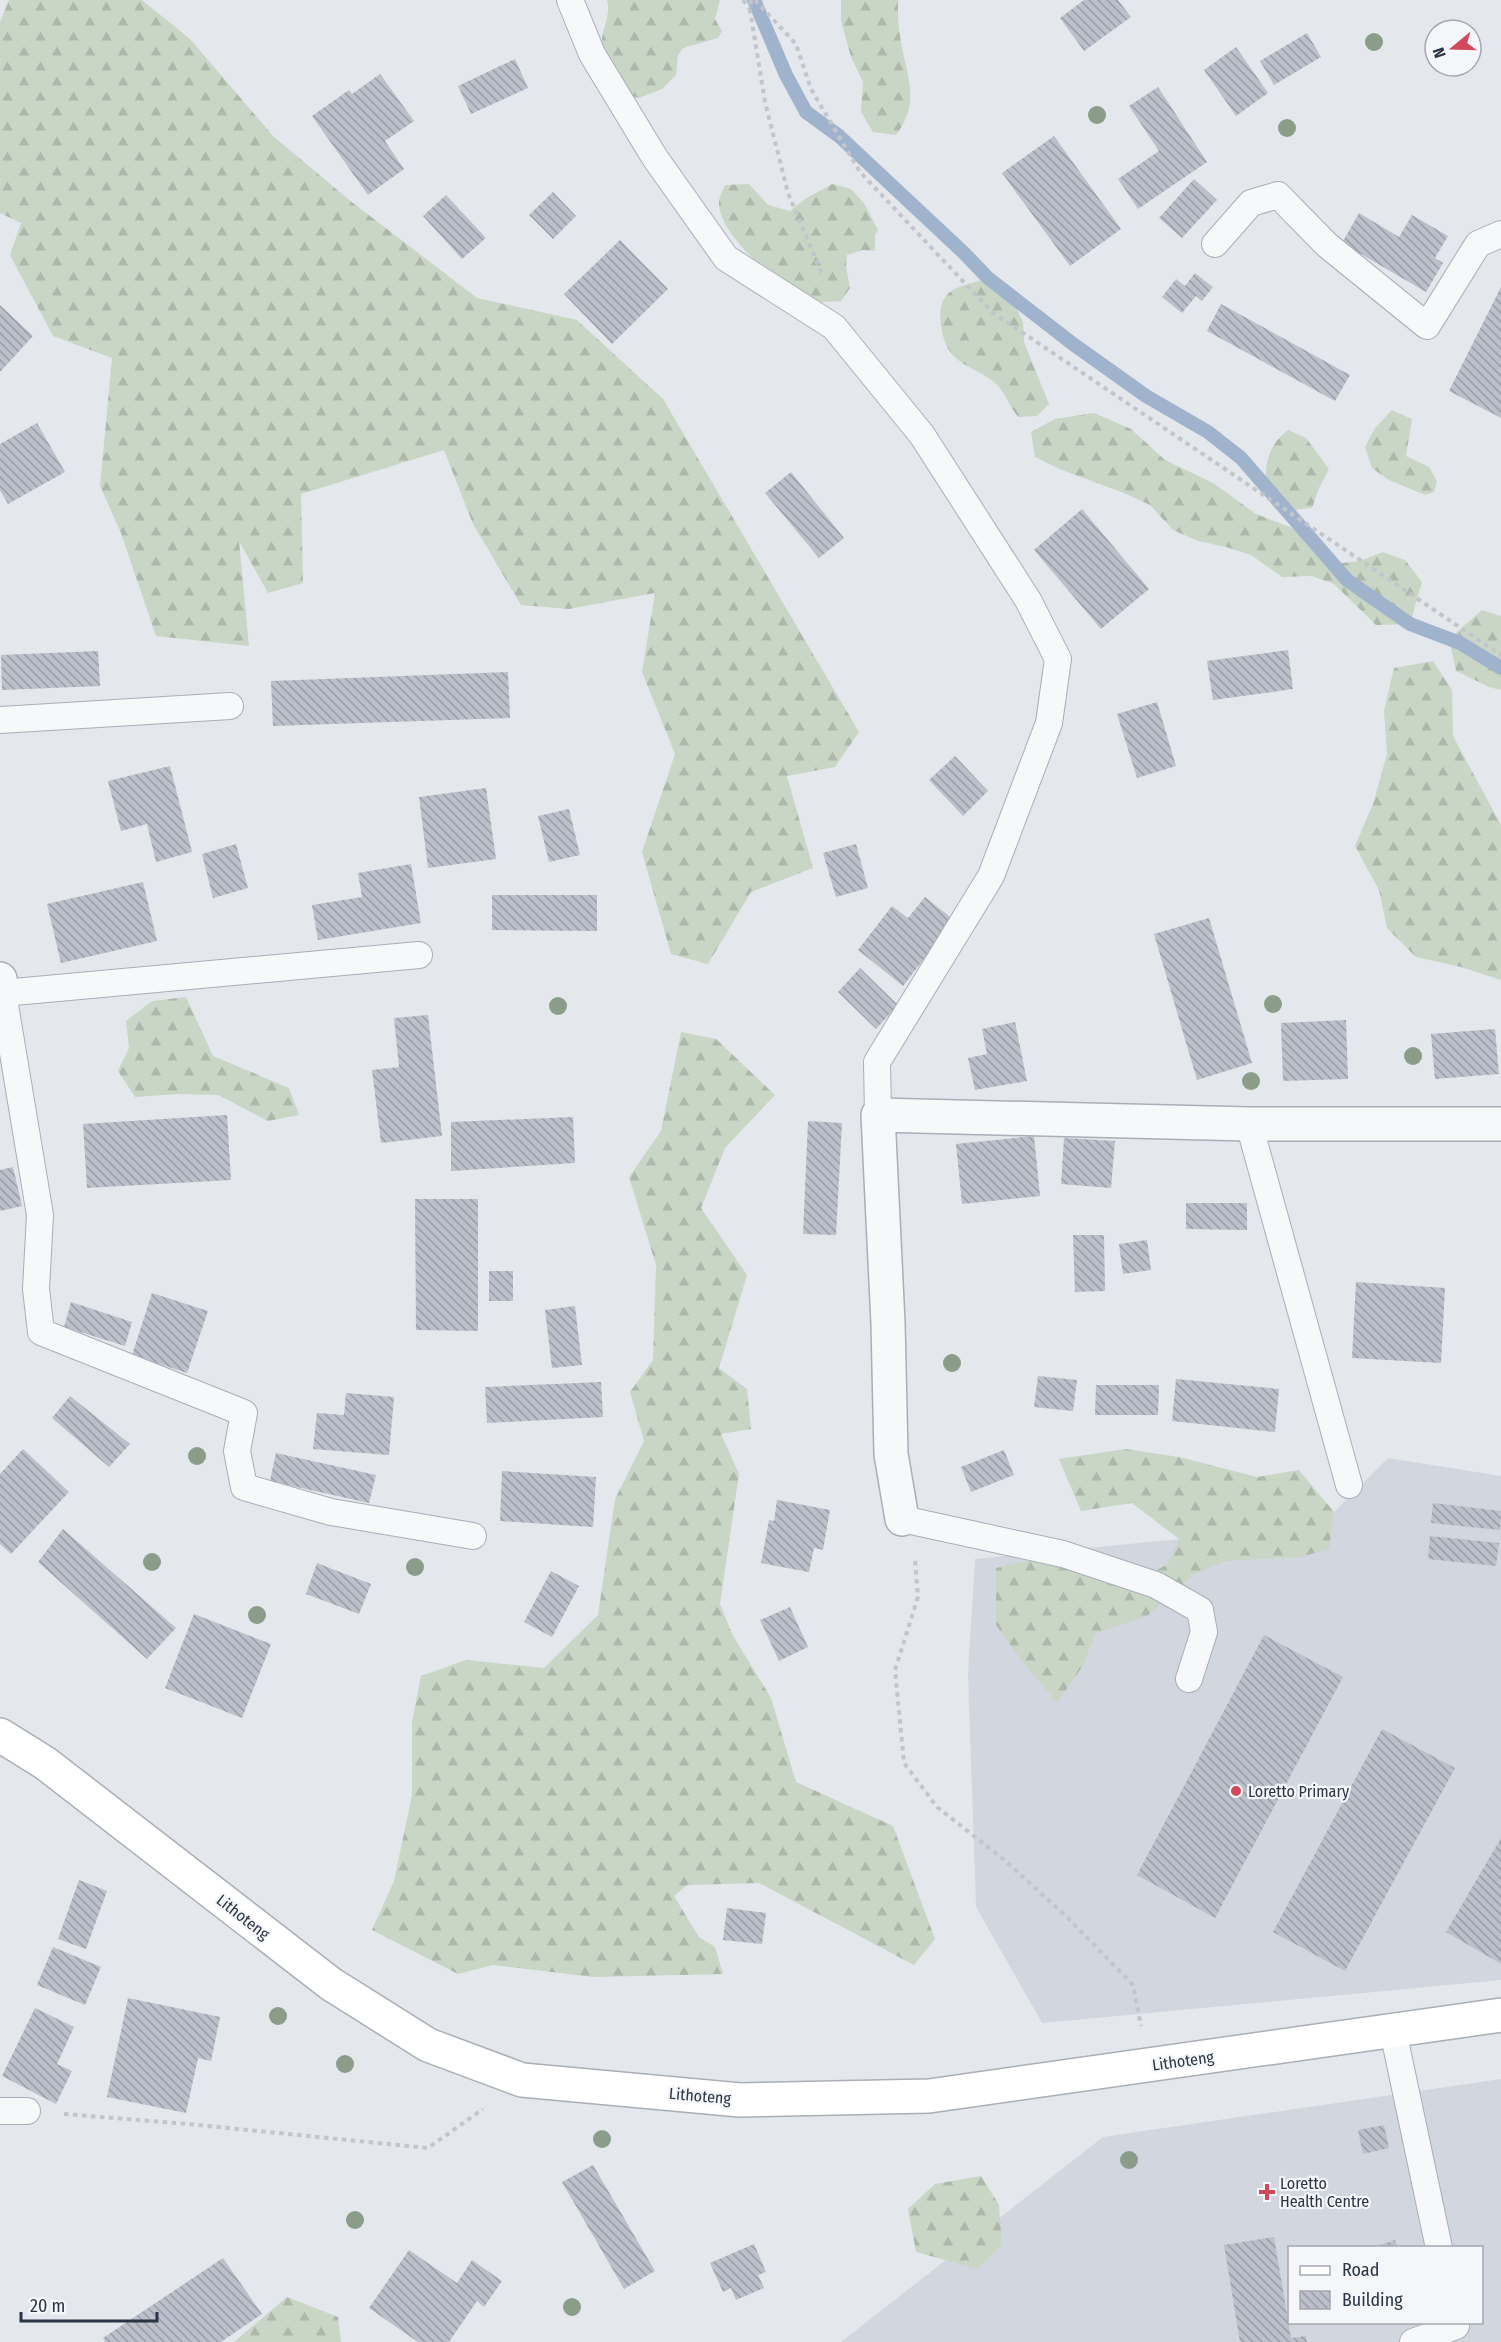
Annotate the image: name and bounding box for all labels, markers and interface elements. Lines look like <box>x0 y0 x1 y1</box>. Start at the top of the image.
north arrow <box>1423 18 1483 78</box>
text: N <box>1429 45 1450 60</box>
place label: Loretto Primary <box>1248 1782 1350 1801</box>
marker: Loretto Primary <box>1229 1784 1243 1798</box>
street label: Lithoteng <box>213 1890 274 1944</box>
street label: Lithoteng <box>1151 2047 1216 2075</box>
street label: Lithoteng <box>668 2084 732 2108</box>
place label: Loretto Health Centre <box>1280 2174 1369 2211</box>
marker: Loretto Health Centre <box>1258 2183 1276 2201</box>
legend <box>1288 2246 1483 2324</box>
text: Road <box>1342 2259 1379 2281</box>
scale bar <box>21 2285 158 2323</box>
text: Building <box>1342 2289 1403 2311</box>
text: 20 m <box>30 2295 65 2317</box>

